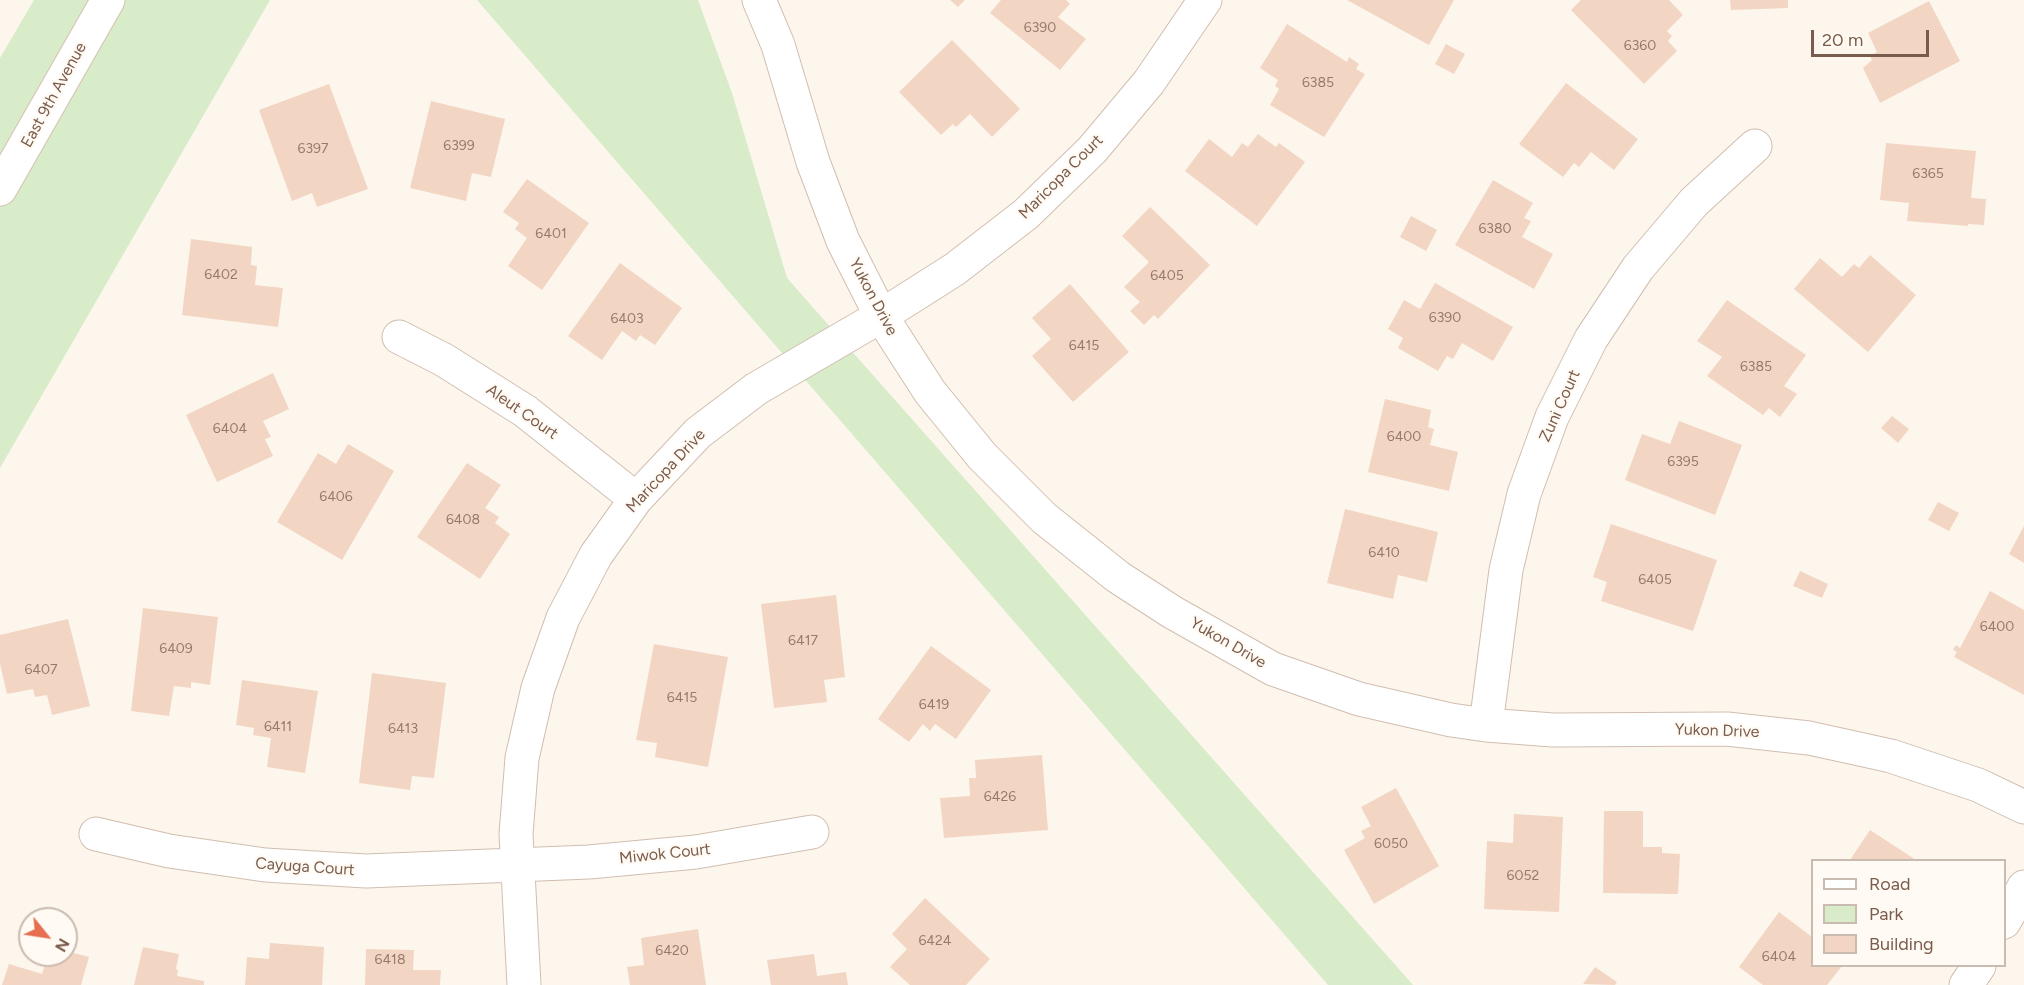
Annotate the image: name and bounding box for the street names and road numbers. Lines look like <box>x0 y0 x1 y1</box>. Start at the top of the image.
street label: East 9th Avenue <box>17 39 91 151</box>
street label: Maricopa Court <box>1015 131 1107 223</box>
street label: Yukon Drive <box>845 255 901 339</box>
street label: Zuni Court <box>1536 367 1584 445</box>
street label: Aleut Court <box>482 380 562 444</box>
street label: Maricopa Drive <box>622 425 710 517</box>
street label: Yukon Drive <box>1186 613 1270 673</box>
street label: Yukon Drive <box>1674 720 1760 742</box>
street label: Miwok Court <box>618 840 712 868</box>
street label: Cayuga Court <box>255 854 355 880</box>

